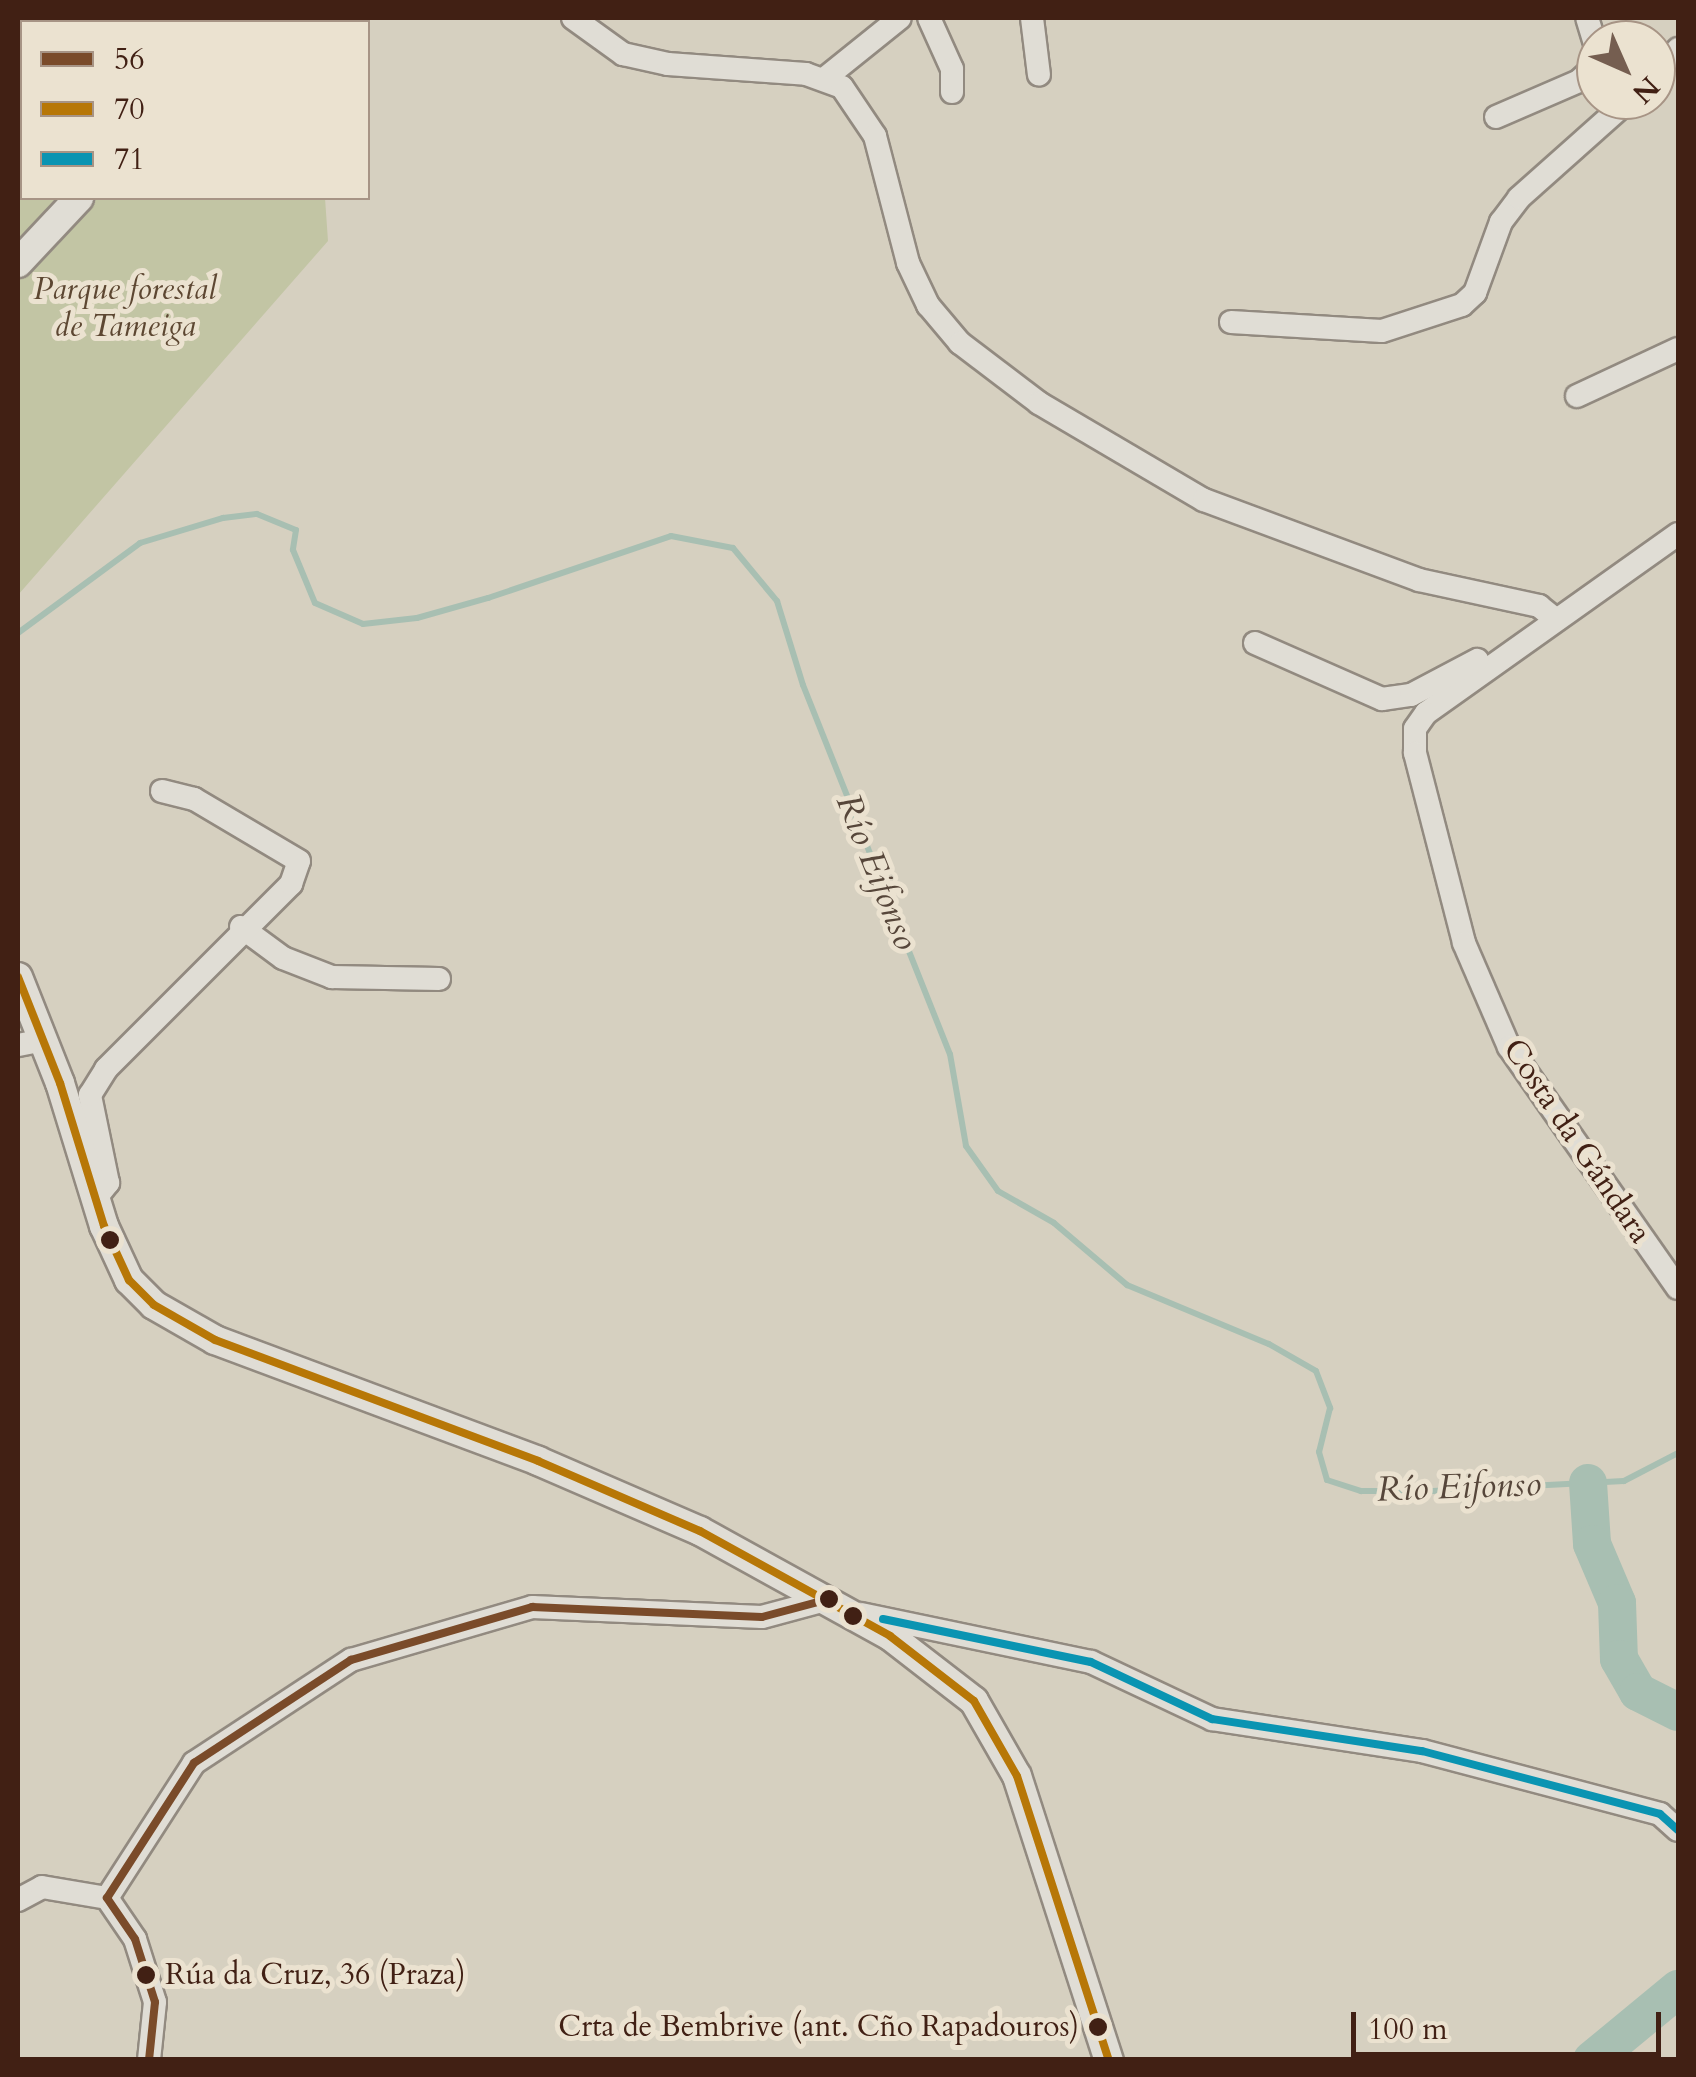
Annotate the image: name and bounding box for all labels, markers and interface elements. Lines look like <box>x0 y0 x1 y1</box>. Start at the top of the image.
legend <box>20 20 370 200</box>
north arrow <box>1576 20 1676 120</box>
text: 56 <box>114 39 145 80</box>
text: N <box>1624 68 1668 112</box>
text: 70 <box>114 89 145 130</box>
text: 71 <box>114 139 145 180</box>
park label: Parque forestal de Tameiga <box>33 271 217 346</box>
water label: Río Eifonso <box>827 788 927 956</box>
street label: Costa da Gándara <box>1494 1032 1660 1250</box>
unlabelled marker <box>100 1230 120 1250</box>
water label: Río Eifonso <box>1376 1463 1542 1511</box>
unlabelled marker <box>819 1589 839 1609</box>
unlabelled marker <box>843 1606 863 1626</box>
place label: Rúa da Cruz, 36 (Praza) <box>165 1957 465 1993</box>
marker: Rúa da Cruz, 36 (Praza) <box>136 1965 156 1985</box>
scale bar <box>1356 1992 1666 2054</box>
place label: Crta de Bembrive (ant. Cño Rapadouros) <box>558 2009 1079 2045</box>
text: 100 m <box>1368 2009 1448 2050</box>
marker: Crta de Bembrive (ant. Cño Rapadouros) <box>1088 2017 1108 2037</box>

